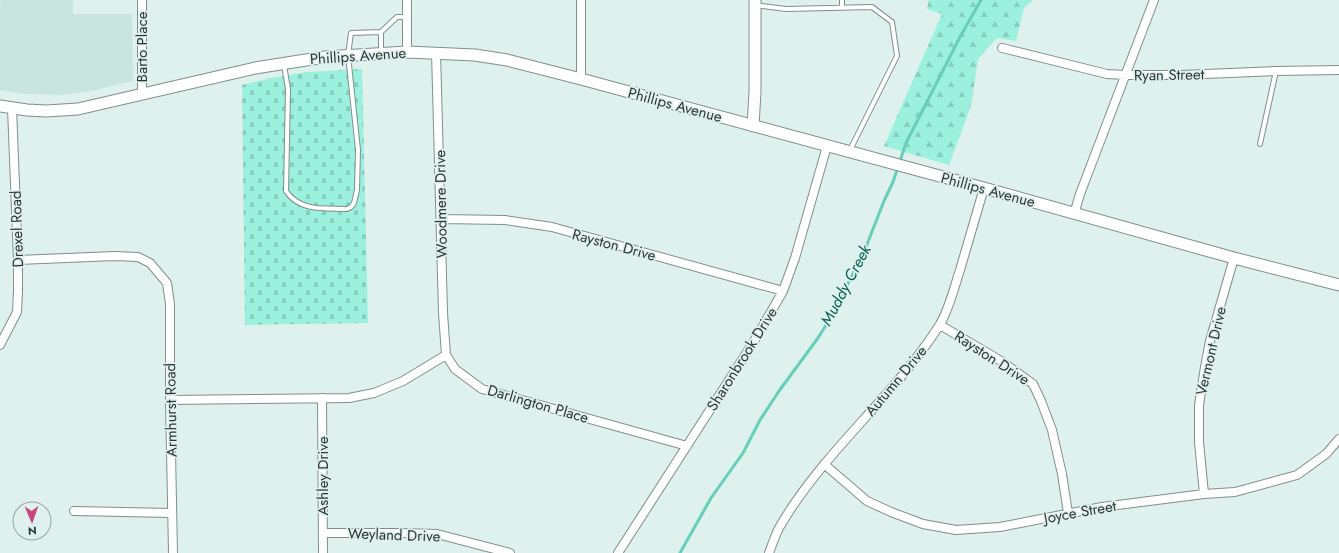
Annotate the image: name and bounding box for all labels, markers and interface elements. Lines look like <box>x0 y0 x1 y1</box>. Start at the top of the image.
street label: Barto Place <box>131 11 153 82</box>
street label: Phillips Avenue <box>309 42 407 70</box>
street label: Ryan Street <box>1134 63 1205 87</box>
street label: Phillips Avenue <box>625 82 725 128</box>
street label: Woodmere Drive <box>429 149 453 258</box>
street label: Phillips Avenue <box>938 167 1038 213</box>
street label: Drexel Road <box>5 190 29 268</box>
street label: Rayston Drive <box>570 223 658 267</box>
water label: Muddy Creek <box>814 240 877 330</box>
street label: Sharonbrook Drive <box>701 303 783 415</box>
street label: Vermont Drive <box>1190 304 1232 398</box>
street label: Rayston Drive <box>950 325 1034 391</box>
street label: Autumn Drive <box>860 341 932 421</box>
street label: Armhurst Road <box>159 363 183 457</box>
street label: Darlington Place <box>485 379 591 429</box>
street label: Ashley Drive <box>312 436 334 516</box>
street label: Joyce Street <box>1040 495 1118 530</box>
north arrow <box>12 501 52 541</box>
street label: Weyland Drive <box>347 522 441 548</box>
text: N <box>28 523 37 539</box>

